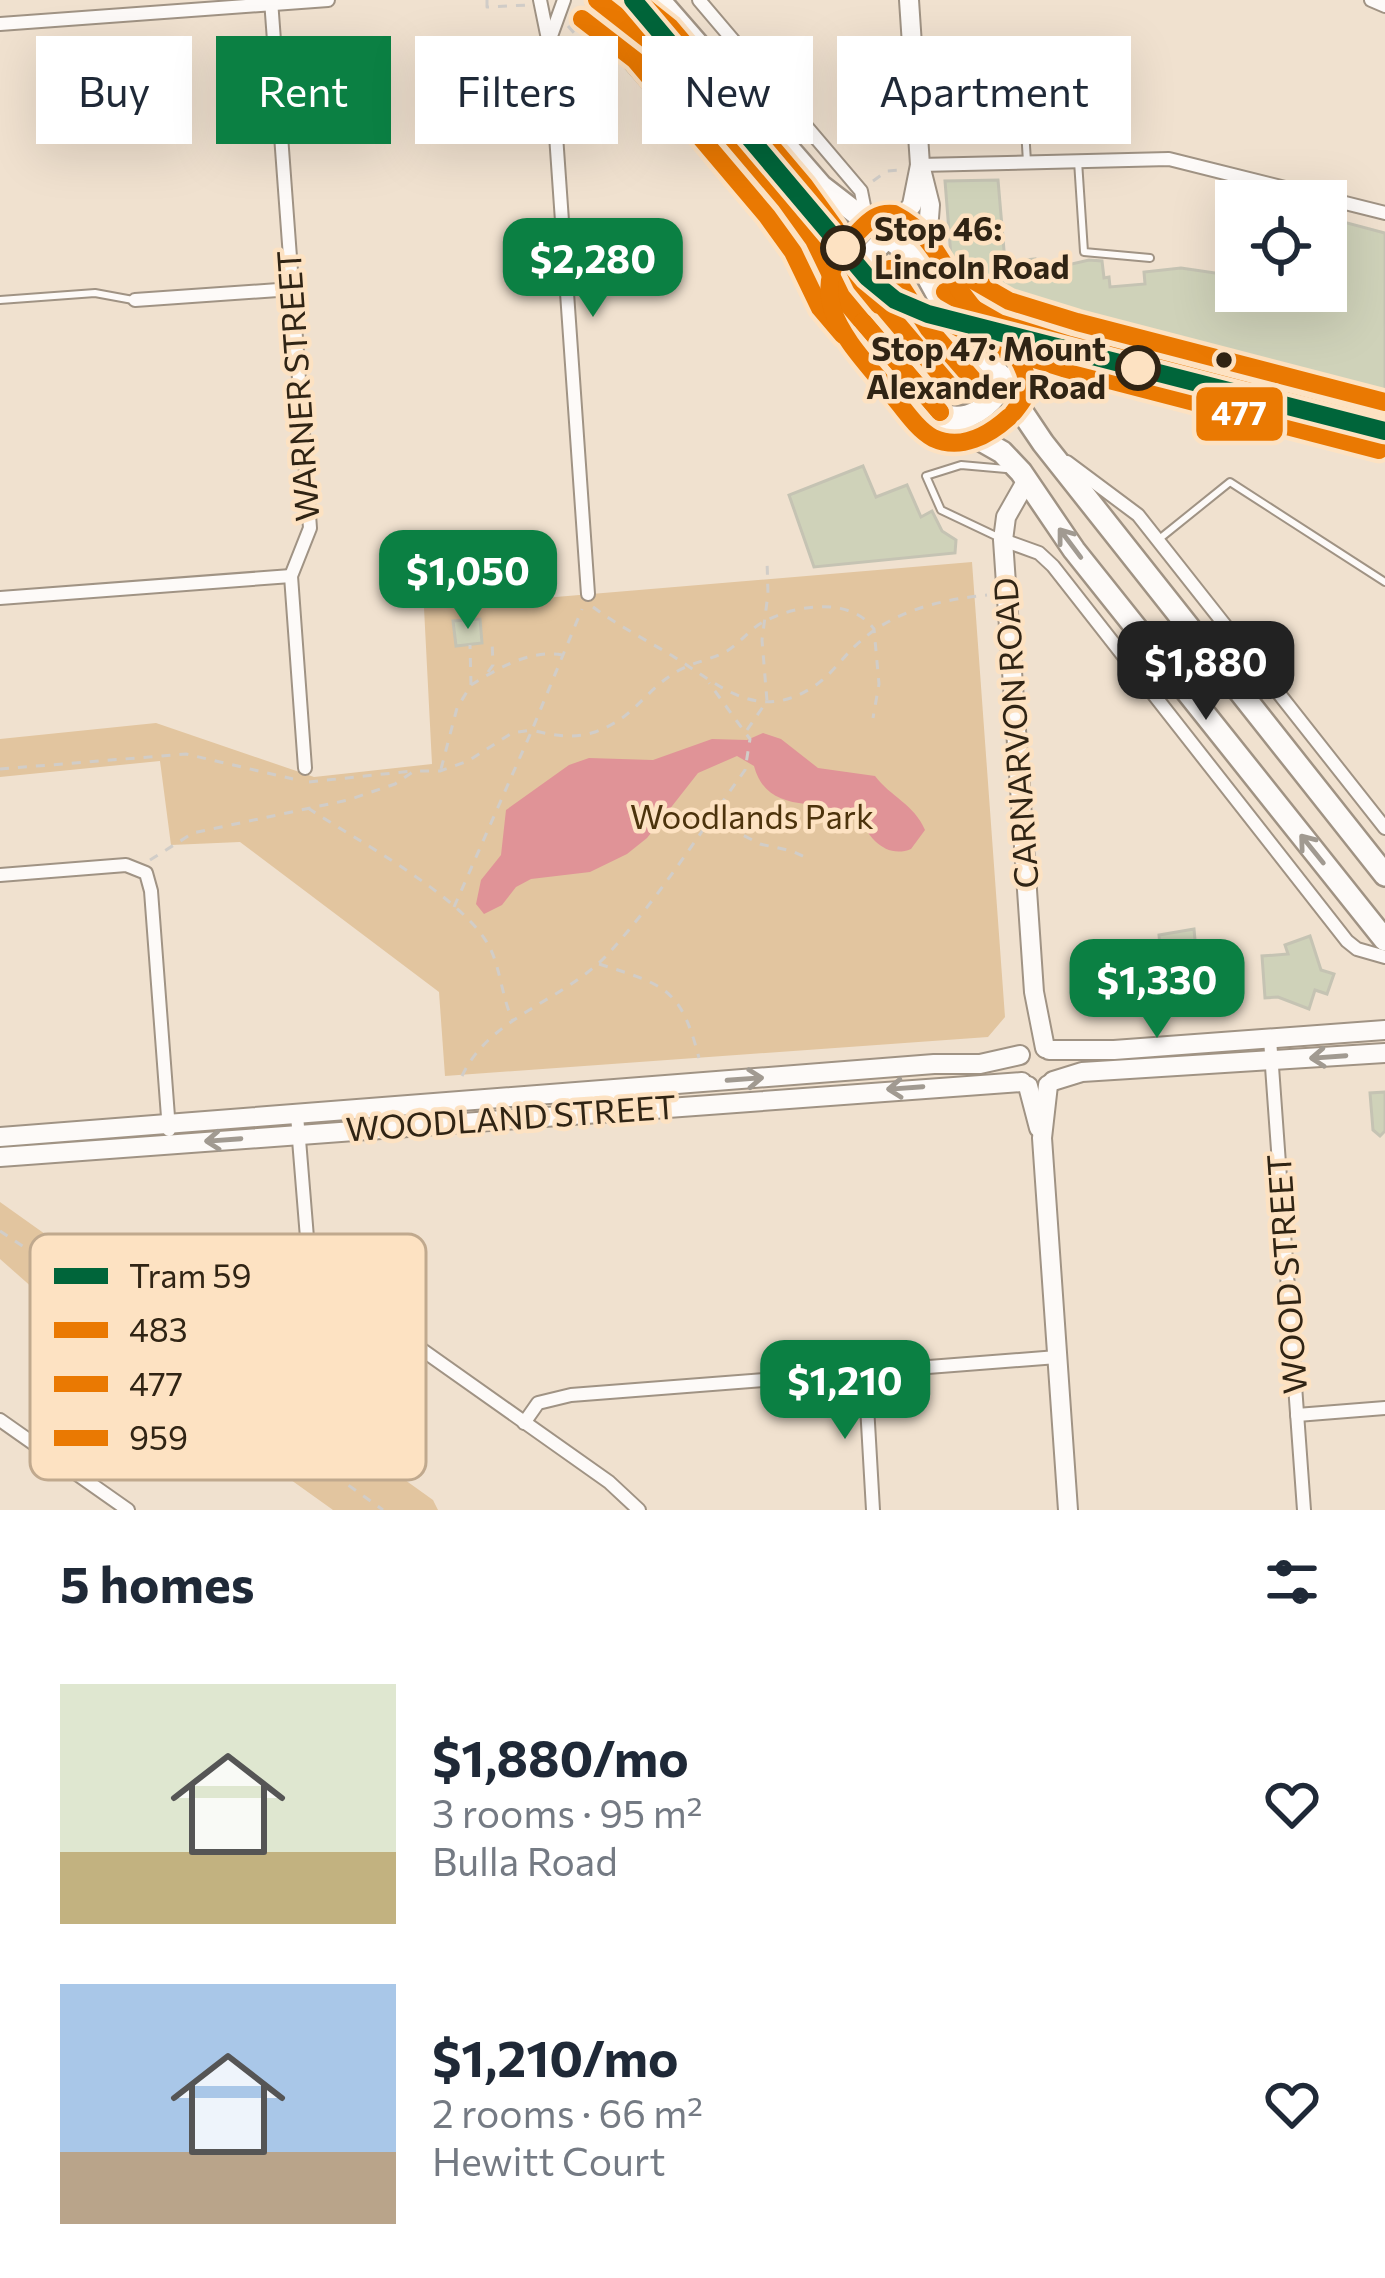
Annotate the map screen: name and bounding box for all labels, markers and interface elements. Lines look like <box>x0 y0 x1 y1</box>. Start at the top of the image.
chip: Buy <box>36 36 192 144</box>
chip: Rent <box>216 36 391 144</box>
chip: Filters <box>415 36 618 144</box>
chip: New <box>642 36 813 144</box>
chip: Apartment <box>837 36 1131 144</box>
map controls <box>1215 180 1347 312</box>
button: locate <box>1215 180 1347 312</box>
place label: Stop 46: Lincoln Road <box>874 207 1070 286</box>
pin: $2,280 <box>495 218 691 320</box>
marker: Stop 46: Lincoln Road <box>822 227 864 269</box>
text: $2,280 <box>530 233 656 281</box>
street label: WARNER STREET <box>267 249 326 523</box>
place label: Stop 47: Mount Alexander Road <box>866 327 1106 406</box>
marker: Stop 47: Mount Alexander Road <box>1117 347 1159 389</box>
unlabelled marker <box>1213 349 1235 371</box>
line badge: 477 <box>1194 385 1285 443</box>
text: 477 <box>1211 391 1267 432</box>
one-way arrow <box>1057 527 1083 560</box>
pin: $1,050 <box>370 530 566 632</box>
text: $1,050 <box>406 545 530 593</box>
street label: CARNARVON ROAD <box>983 576 1046 890</box>
pin: $1,880 <box>1108 621 1304 723</box>
text: $1,880 <box>1144 636 1268 684</box>
park label: Woodlands Park <box>630 795 874 836</box>
one-way arrow <box>1299 833 1326 865</box>
pin: $1,330 <box>1059 939 1255 1041</box>
text: $1,330 <box>1097 954 1217 1002</box>
one-way arrow <box>1309 1045 1348 1068</box>
one-way arrow <box>725 1067 764 1090</box>
one-way arrow <box>886 1077 925 1100</box>
street label: WOODLAND STREET <box>344 1085 677 1148</box>
one-way arrow <box>204 1128 243 1151</box>
street label: WOOD STREET <box>1257 1153 1314 1395</box>
legend <box>30 1234 426 1480</box>
text: Tram 59 <box>129 1254 252 1295</box>
text: 483 <box>129 1308 188 1349</box>
pin: $1,210 <box>747 1340 943 1442</box>
text: $1,210 <box>787 1355 903 1403</box>
text: 477 <box>129 1362 183 1403</box>
text: 959 <box>129 1416 188 1457</box>
icon: filters <box>1259 1549 1325 1615</box>
text: 5 homes <box>60 1551 255 1614</box>
text: $1,880/mo <box>432 1725 689 1788</box>
icon: home <box>156 1732 300 1876</box>
icon: heart <box>1259 1771 1325 1837</box>
text: 3 rooms · 95 m² <box>432 1788 702 1836</box>
text: Bulla Road <box>432 1836 618 1884</box>
text: $1,210/mo <box>432 2025 679 2088</box>
icon: home <box>156 2032 300 2176</box>
icon: heart <box>1259 2071 1325 2137</box>
text: 2 rooms · 66 m² <box>432 2088 703 2136</box>
text: Hewitt Court <box>432 2136 665 2184</box>

